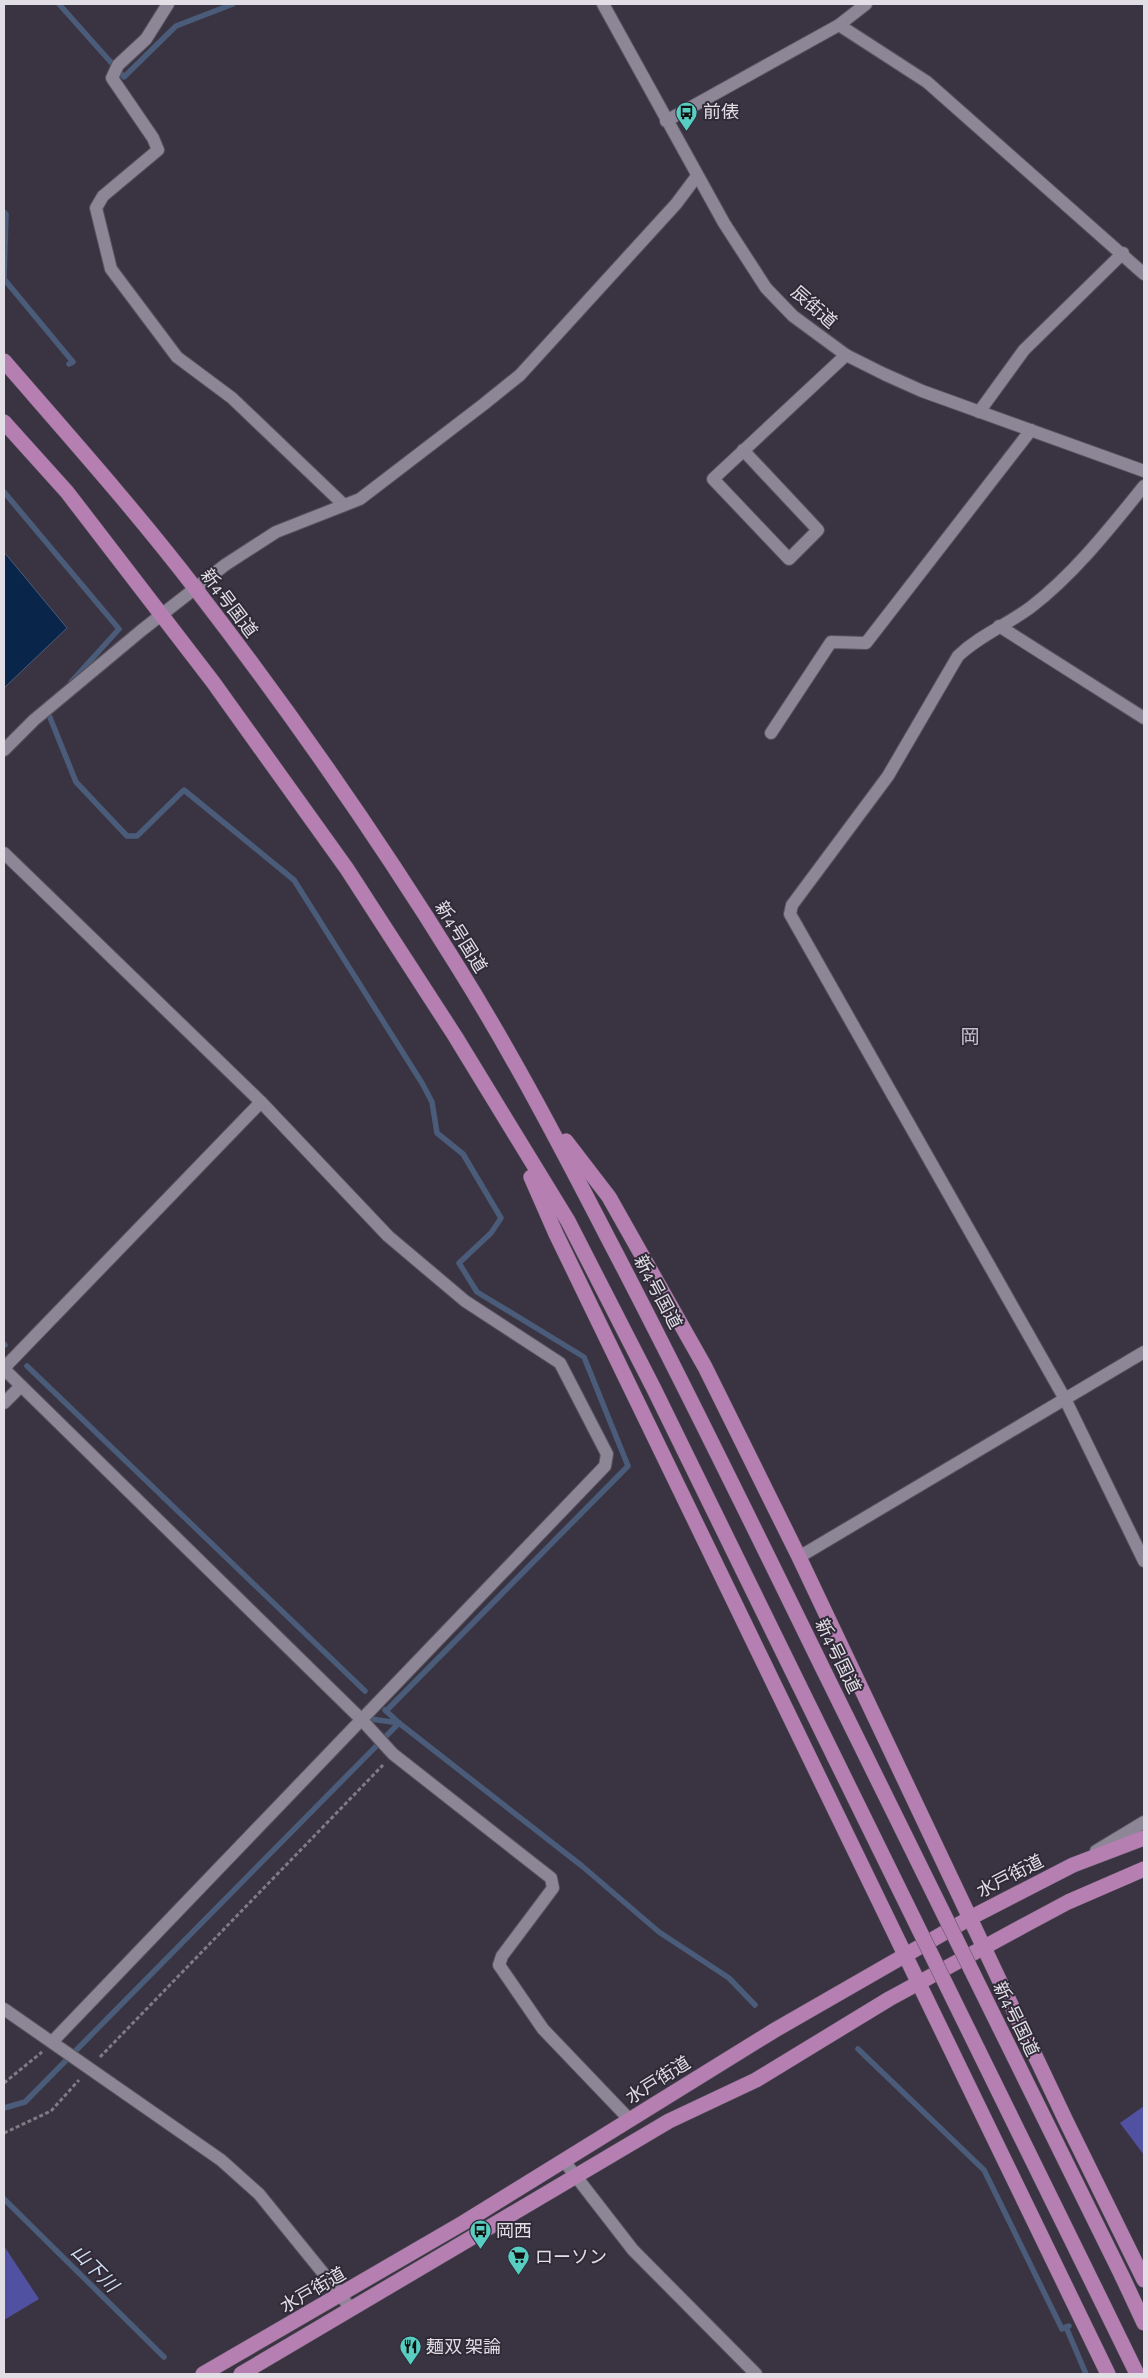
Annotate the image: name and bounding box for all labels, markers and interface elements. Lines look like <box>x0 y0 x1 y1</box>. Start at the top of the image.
bus stop icon: 前俵 <box>675 100 699 131</box>
place label: 前俵 <box>703 102 739 122</box>
street label: 辰街道 <box>787 282 841 332</box>
street label: 新4号国道 <box>197 565 261 641</box>
street label: 新4号国道 <box>431 897 491 977</box>
district label: 岡 <box>960 1028 980 1047</box>
street label: 新4号国道 <box>630 1252 686 1332</box>
street label: 新4号国道 <box>811 1615 865 1697</box>
street label: 水戸街道 <box>973 1851 1047 1901</box>
street label: 新4号国道 <box>989 1978 1043 2060</box>
street label: 水戸街道 <box>622 2052 694 2108</box>
bus stop icon: 岡西 <box>468 2219 492 2250</box>
place label: 岡西 <box>496 2223 532 2241</box>
water label: 山下川 <box>67 2241 123 2297</box>
supermarket icon: ローソン <box>507 2245 531 2276</box>
place label: ローソン <box>535 2249 607 2267</box>
street label: 水戸街道 <box>277 2263 349 2317</box>
restaurant icon: 麺双 架論 <box>398 2335 422 2366</box>
place label: 麺双 架論 <box>426 2338 501 2357</box>

